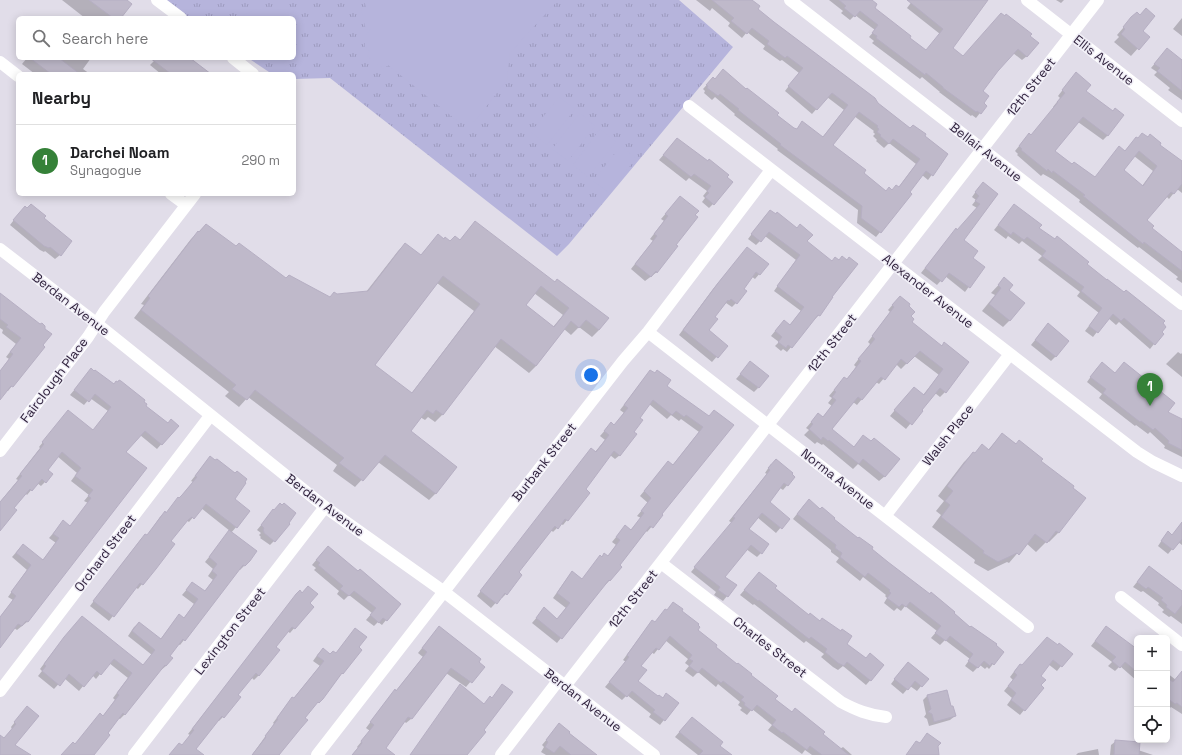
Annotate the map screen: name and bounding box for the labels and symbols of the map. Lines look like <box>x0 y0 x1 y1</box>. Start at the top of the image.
street label: Ellis Avenue <box>1070 31 1138 89</box>
street label: 12th Street <box>1003 54 1059 120</box>
street label: Bellair Avenue <box>946 118 1026 186</box>
street label: Alexander Avenue <box>879 250 977 332</box>
street label: Berdan Avenue <box>29 268 113 340</box>
street label: 12th Street <box>804 310 860 376</box>
street label: Fairclough Place <box>16 334 92 426</box>
your location <box>581 365 601 385</box>
pin: 1 <box>1137 373 1163 406</box>
street label: Walsh Place <box>919 401 977 469</box>
street label: Burbank Street <box>508 419 580 505</box>
street label: Norma Avenue <box>798 445 878 513</box>
street label: Berdan Avenue <box>282 470 368 540</box>
street label: Orchard Street <box>70 511 140 595</box>
street label: 12th Street <box>605 566 661 632</box>
street label: Lexington Street <box>191 584 269 678</box>
street label: Charles Street <box>730 613 811 681</box>
street label: Berdan Avenue <box>541 664 625 736</box>

